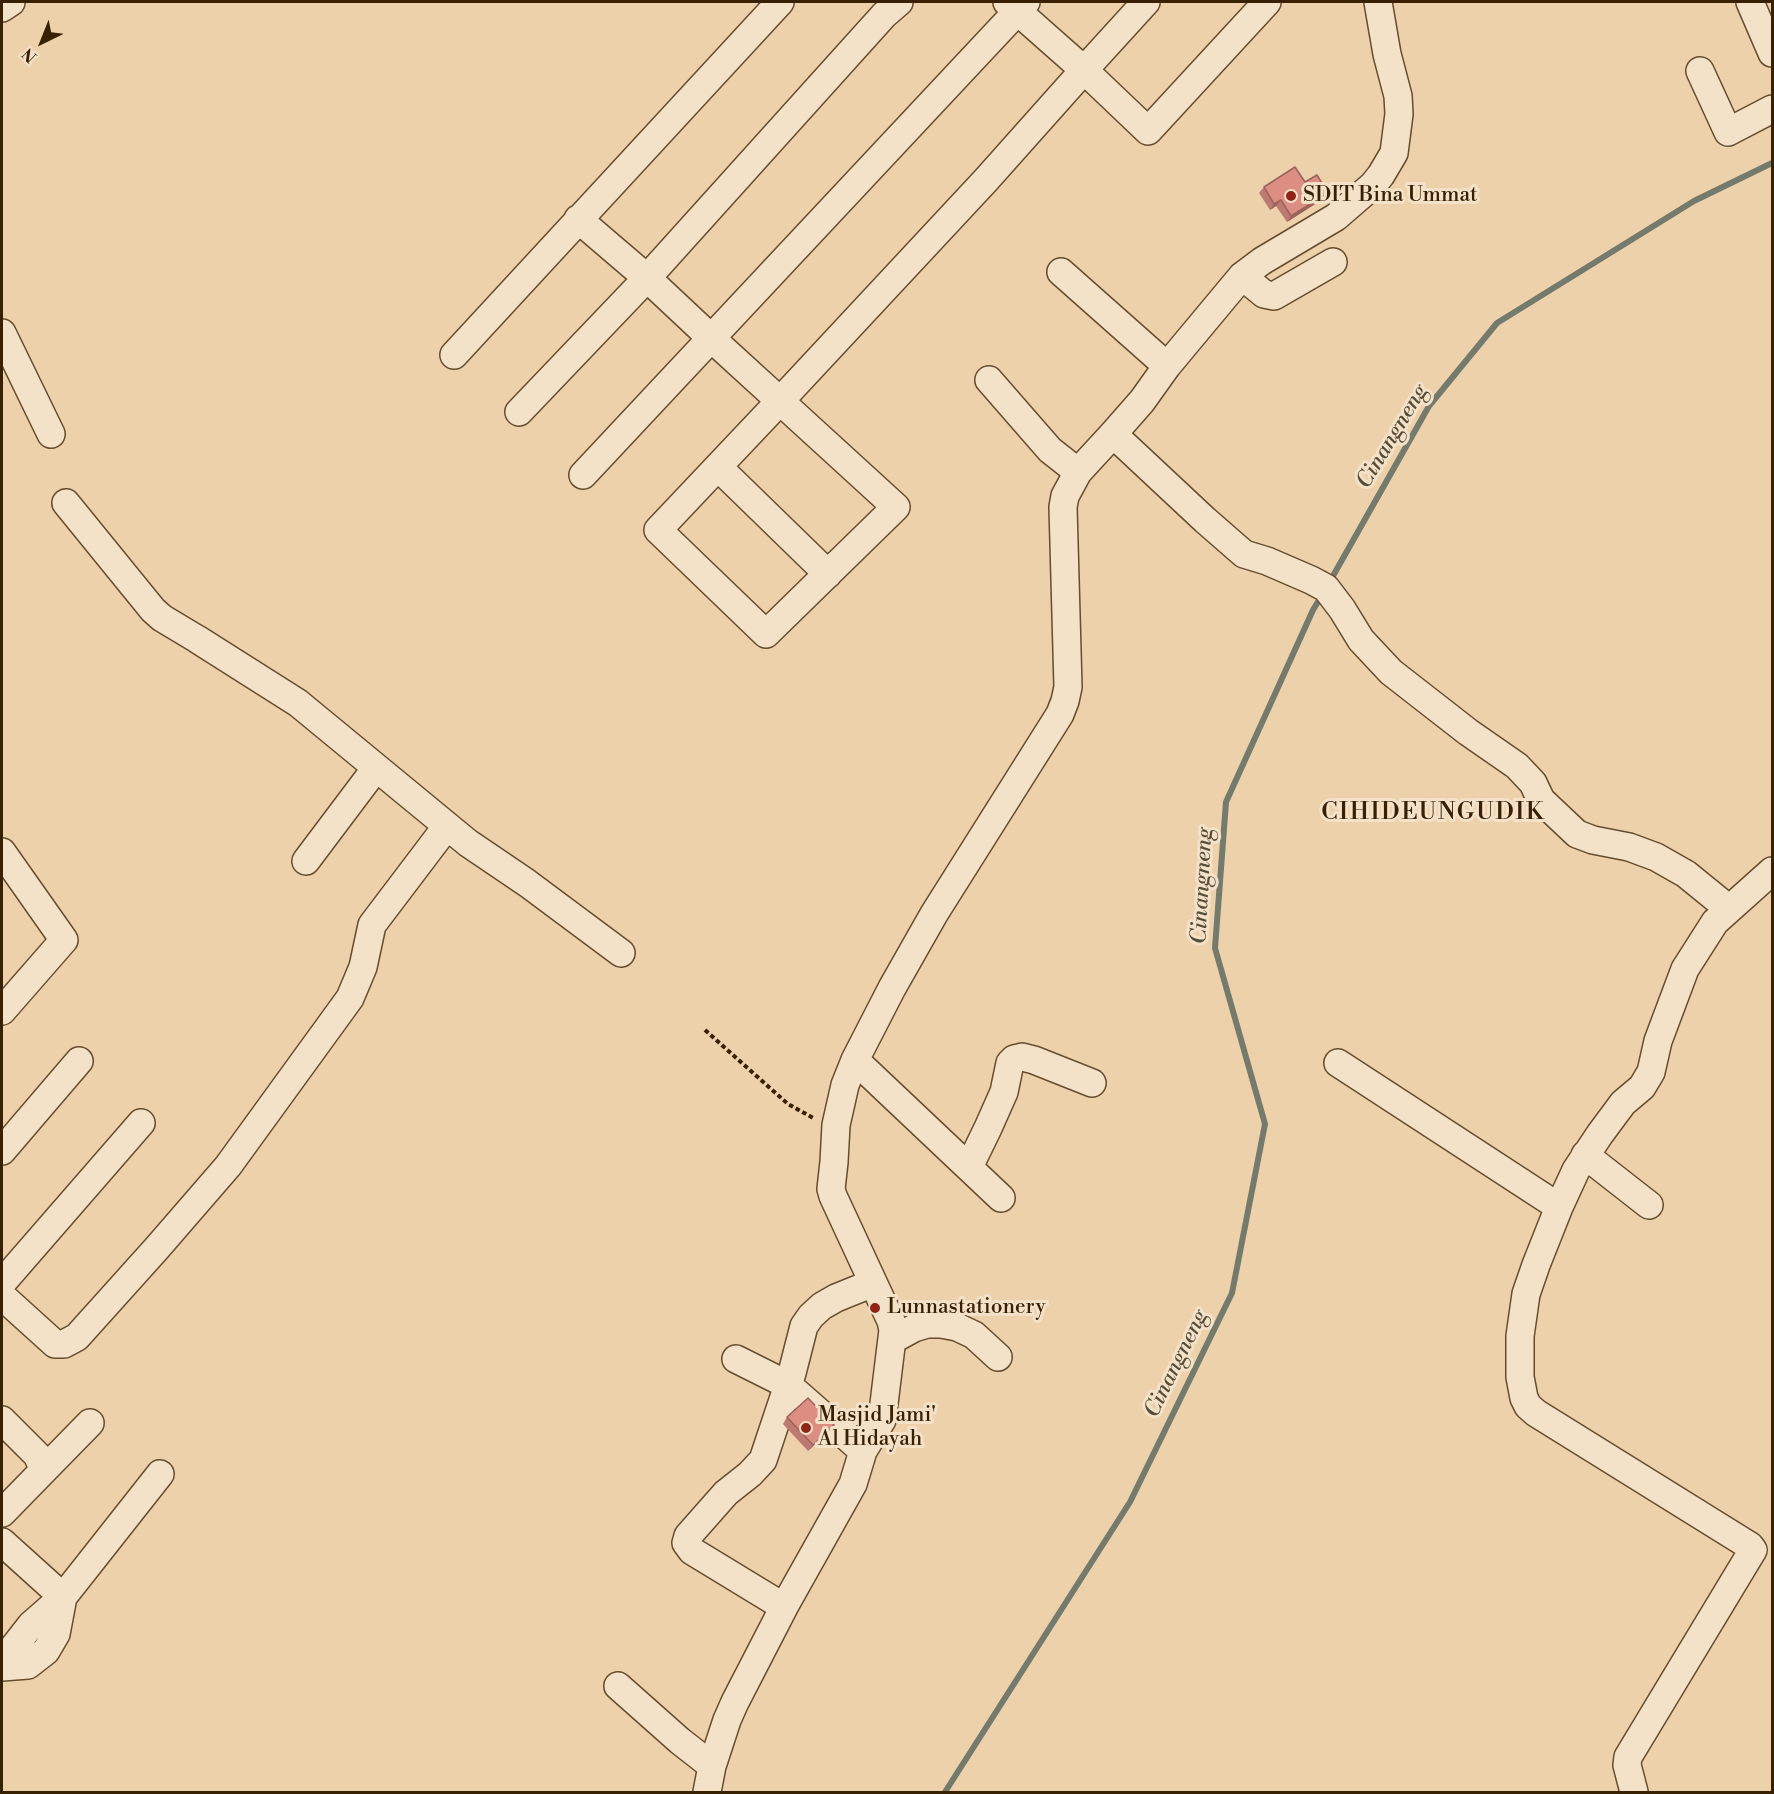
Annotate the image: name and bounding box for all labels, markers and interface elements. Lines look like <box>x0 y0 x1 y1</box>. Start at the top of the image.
north arrow <box>12 12 72 72</box>
text: N <box>18 44 41 67</box>
place label: SDIT Bina Ummat <box>1303 183 1477 209</box>
marker: SDIT Bina Ummat <box>1284 189 1298 203</box>
water label: Cinangneng <box>1352 380 1434 494</box>
district label: CIHIDEUNGUDIK <box>1321 799 1545 827</box>
water label: Cinangneng <box>1187 827 1219 945</box>
place label: Lunnastationery <box>887 1295 1046 1321</box>
marker: Lunnastationery <box>868 1301 882 1315</box>
water label: Cinangneng <box>1140 1306 1214 1422</box>
place label: Masjid Jami' Al Hidayah <box>818 1403 936 1453</box>
marker: Masjid Jami' Al Hidayah <box>799 1421 813 1435</box>

